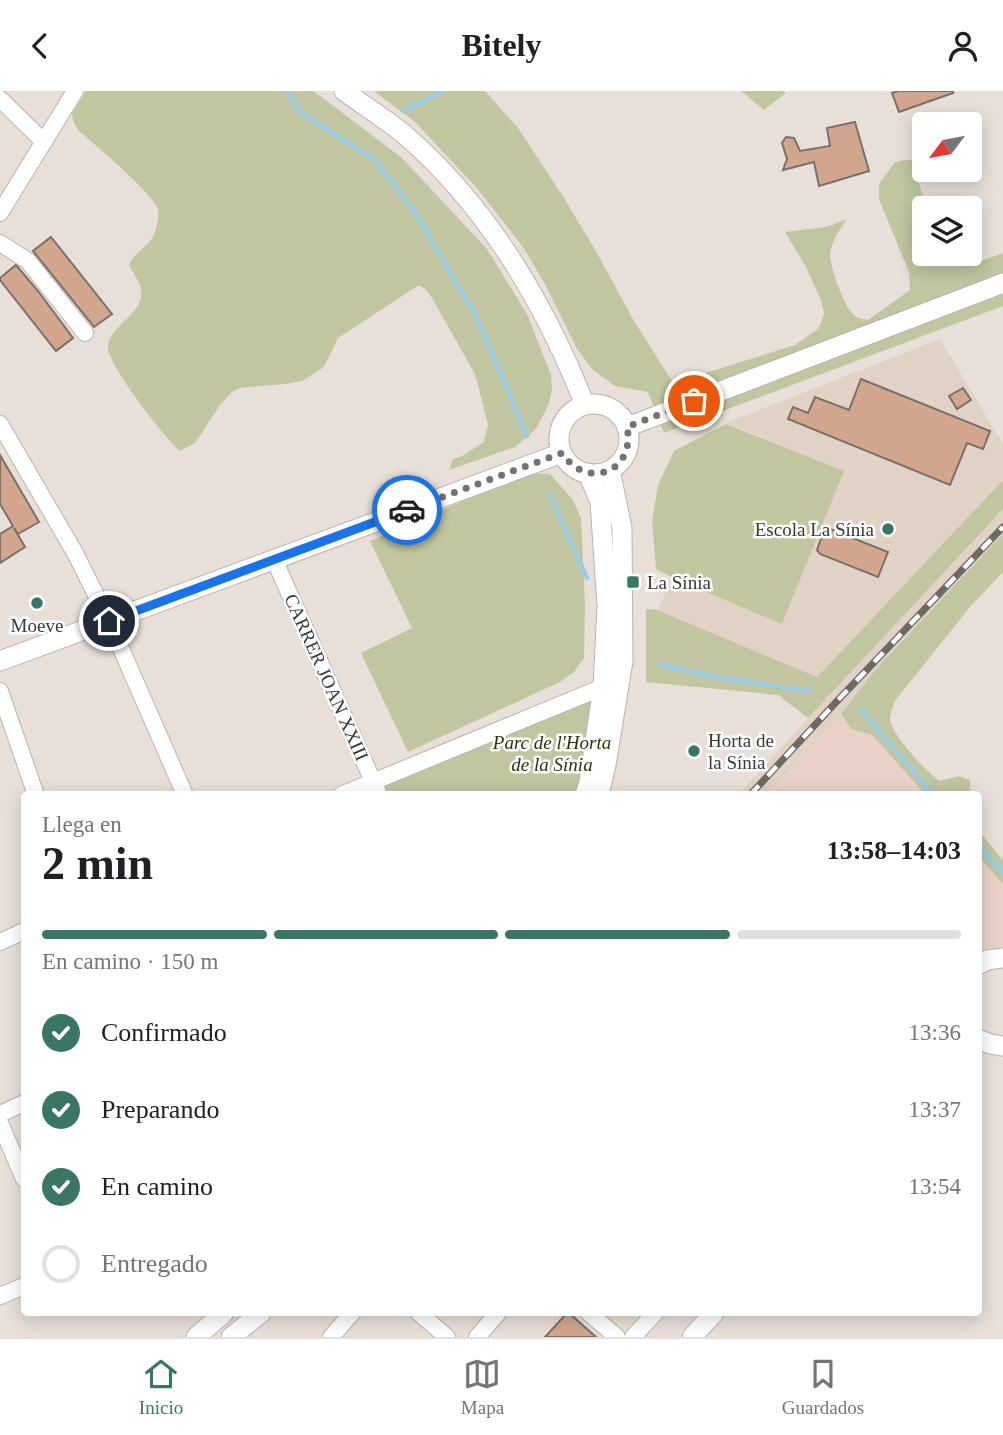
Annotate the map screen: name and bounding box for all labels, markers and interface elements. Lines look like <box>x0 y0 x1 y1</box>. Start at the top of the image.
icon: back <box>21 27 59 65</box>
text: Bitely <box>462 27 541 63</box>
icon: person <box>944 27 982 65</box>
north arrow <box>912 112 982 182</box>
map controls <box>912 112 982 266</box>
button: layers <box>912 196 982 266</box>
pin <box>664 371 724 431</box>
icon: bag <box>675 382 713 420</box>
courier <box>372 475 442 545</box>
icon: car <box>388 491 426 529</box>
place label: Escola La Sínia <box>755 519 875 540</box>
marker: Escola La Sínia <box>880 521 896 537</box>
place label: La Sínia <box>647 572 711 593</box>
marker: La Sínia <box>625 574 641 590</box>
street label: CARRER JOAN XXIII <box>280 590 373 764</box>
pin <box>79 591 139 651</box>
marker: Moeve <box>29 595 45 611</box>
icon: home <box>90 602 128 640</box>
place label: Moeve <box>11 615 63 636</box>
place label: Horta de la Sínia <box>708 730 774 773</box>
park label: Parc de l'Horta de la Sínia <box>492 732 611 775</box>
marker: Horta de la Sínia <box>686 743 702 759</box>
text: Llega en <box>42 812 122 837</box>
text: 13:58–14:03 <box>827 836 961 865</box>
text: 2 min <box>42 838 153 889</box>
text: En camino · 150 m <box>42 949 218 974</box>
icon: check <box>42 1014 80 1052</box>
text: Confirmado <box>101 1018 227 1047</box>
text: 13:36 <box>909 1020 961 1045</box>
icon: check <box>42 1091 80 1129</box>
text: Preparando <box>101 1095 219 1124</box>
text: 13:37 <box>909 1097 961 1122</box>
icon: check <box>42 1168 80 1206</box>
text: En camino <box>101 1172 213 1201</box>
text: 13:54 <box>909 1174 961 1199</box>
text: Entregado <box>101 1249 208 1278</box>
tab: Inicio <box>139 1355 183 1419</box>
tab: Mapa <box>461 1355 504 1419</box>
tab: Guardados <box>782 1355 864 1419</box>

